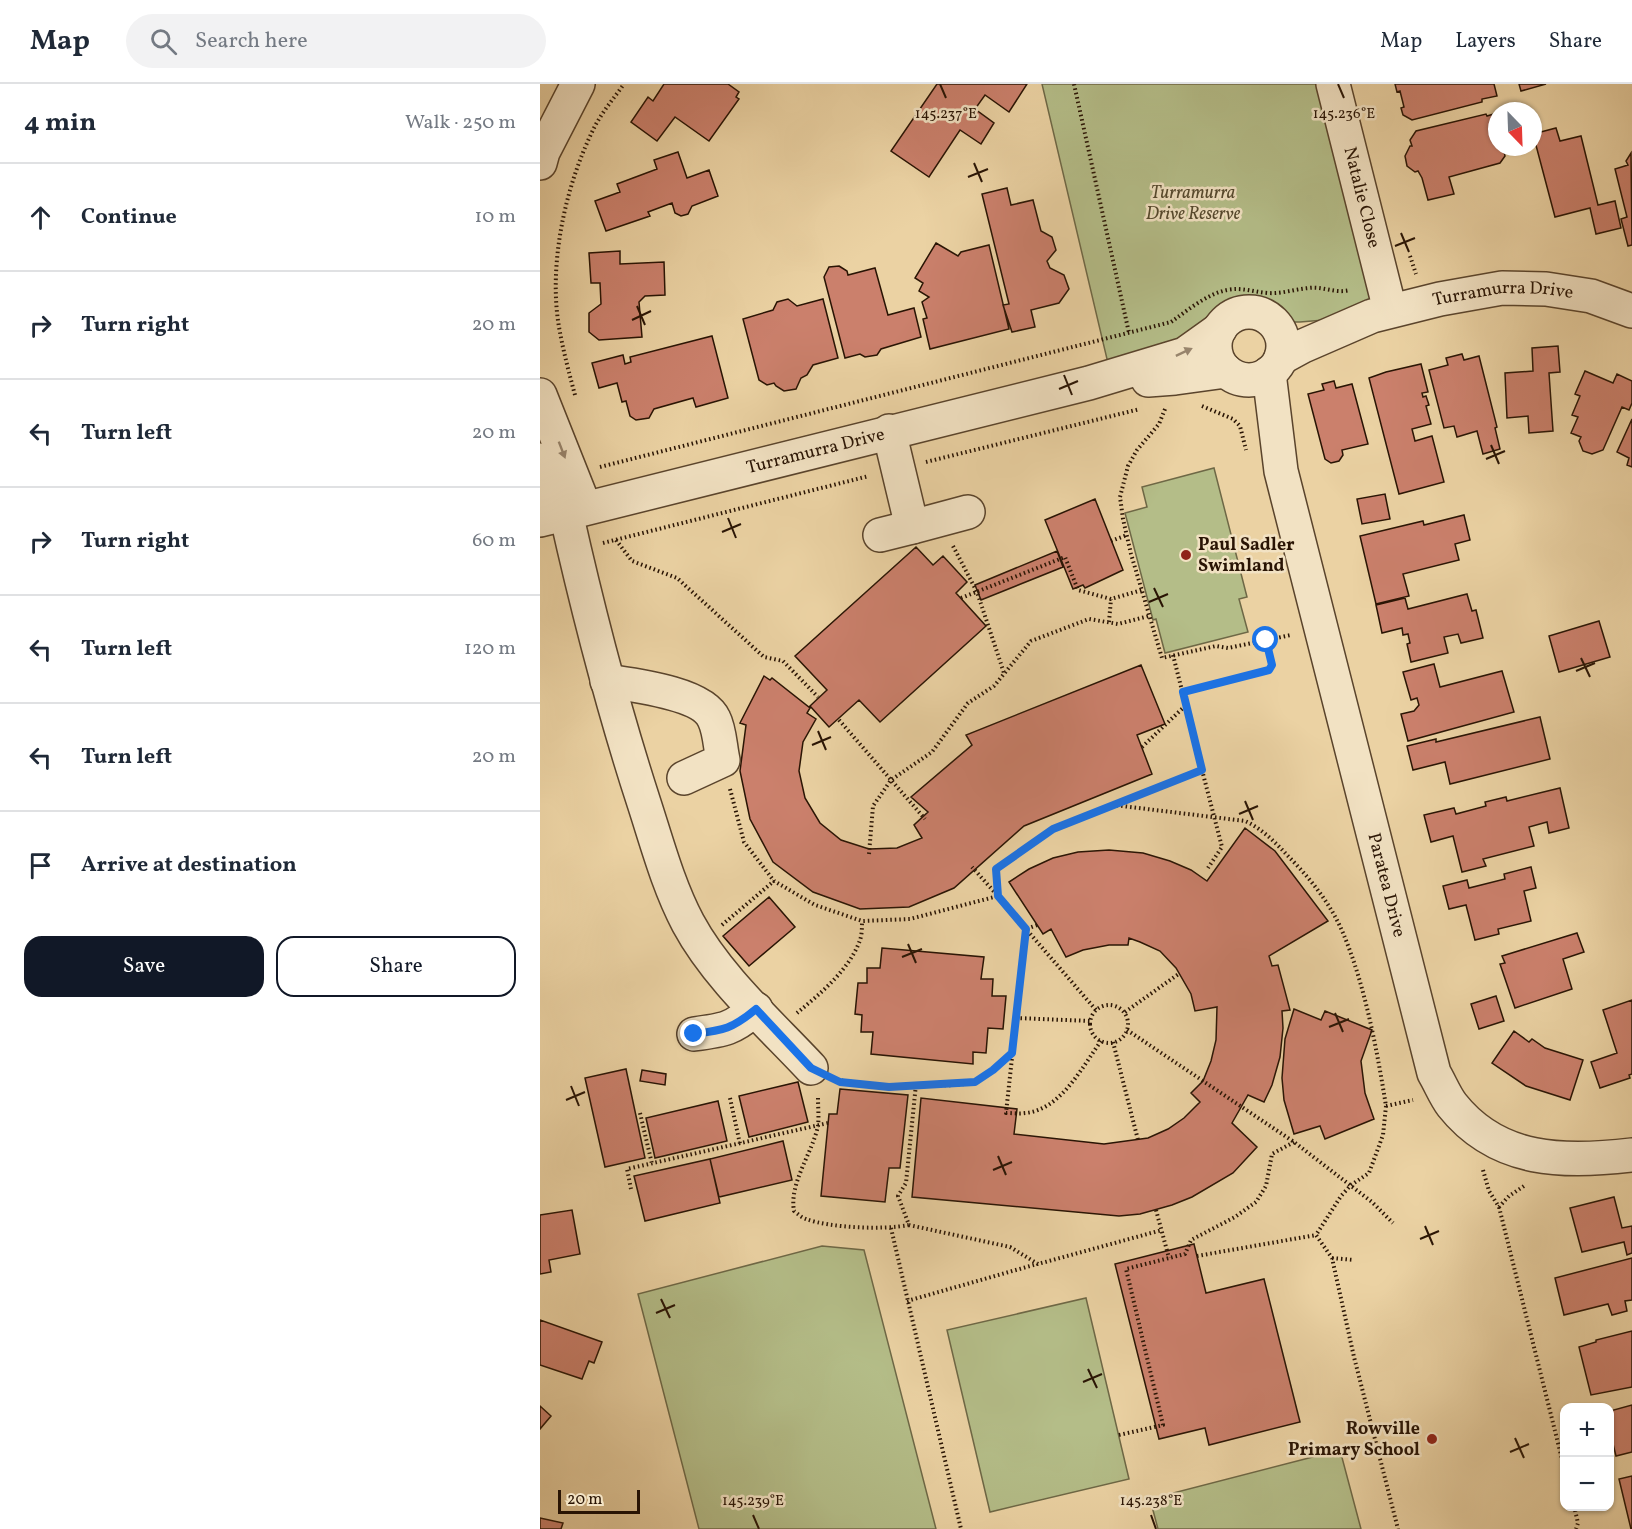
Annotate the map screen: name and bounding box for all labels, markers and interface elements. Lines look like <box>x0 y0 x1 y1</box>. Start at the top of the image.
search box <box>126 14 546 68</box>
text: Map <box>30 22 90 61</box>
icon: search <box>147 25 180 58</box>
text: Search here <box>195 26 308 57</box>
text: Map <box>1380 27 1422 56</box>
text: Layers <box>1455 27 1516 56</box>
text: Share <box>1549 27 1602 56</box>
north arrow <box>1488 102 1542 156</box>
text: 145.237°E <box>915 104 977 125</box>
text: 145.236°E <box>1313 104 1375 125</box>
text: 4 min <box>24 105 96 141</box>
text: Walk · 250 m <box>405 109 516 137</box>
street label: Natalie Close <box>1337 144 1386 251</box>
park label: Turramurra Drive Reserve <box>1146 181 1241 227</box>
icon: ahead <box>24 201 57 234</box>
text: Continue <box>81 202 177 233</box>
text: 10 m <box>475 203 516 231</box>
street label: Turramurra Drive <box>1430 275 1575 313</box>
icon: right <box>24 309 57 342</box>
text: Turn right <box>81 310 189 341</box>
text: 20 m <box>472 311 516 339</box>
one-way arrow <box>1176 348 1193 357</box>
icon: left <box>24 417 57 450</box>
text: Turn left <box>81 418 172 449</box>
text: 20 m <box>472 419 516 447</box>
street label: Turramurra Drive <box>744 422 887 481</box>
one-way arrow <box>557 441 567 459</box>
icon: right <box>24 525 57 558</box>
text: Turn right <box>81 526 189 557</box>
text: 60 m <box>472 527 516 555</box>
place label: Paul Sadler Swimland <box>1198 533 1295 579</box>
marker: Paul Sadler Swimland <box>1179 548 1193 562</box>
route start <box>1252 626 1278 652</box>
icon: left <box>24 633 57 666</box>
text: Turn left <box>81 634 172 665</box>
text: 120 m <box>464 635 516 663</box>
icon: left <box>24 741 57 774</box>
text: Turn left <box>81 742 172 773</box>
text: 20 m <box>472 743 516 771</box>
street label: Paratea Drive <box>1361 830 1412 940</box>
icon: arrive <box>24 849 57 882</box>
text: Arrive at destination <box>81 850 297 881</box>
button: Save <box>24 936 264 997</box>
button: Share <box>276 936 516 997</box>
route end <box>680 1020 706 1046</box>
map controls <box>1560 1403 1614 1511</box>
button: + <box>1560 1403 1614 1457</box>
place label: Rowville Primary School <box>1288 1417 1420 1463</box>
marker: Rowville Primary School <box>1425 1432 1439 1446</box>
button: − <box>1560 1457 1614 1511</box>
scale bar <box>558 1487 640 1514</box>
text: 20 m <box>567 1489 602 1511</box>
text: 145.239°E <box>722 1491 784 1512</box>
text: 145.238°E <box>1120 1491 1182 1512</box>

